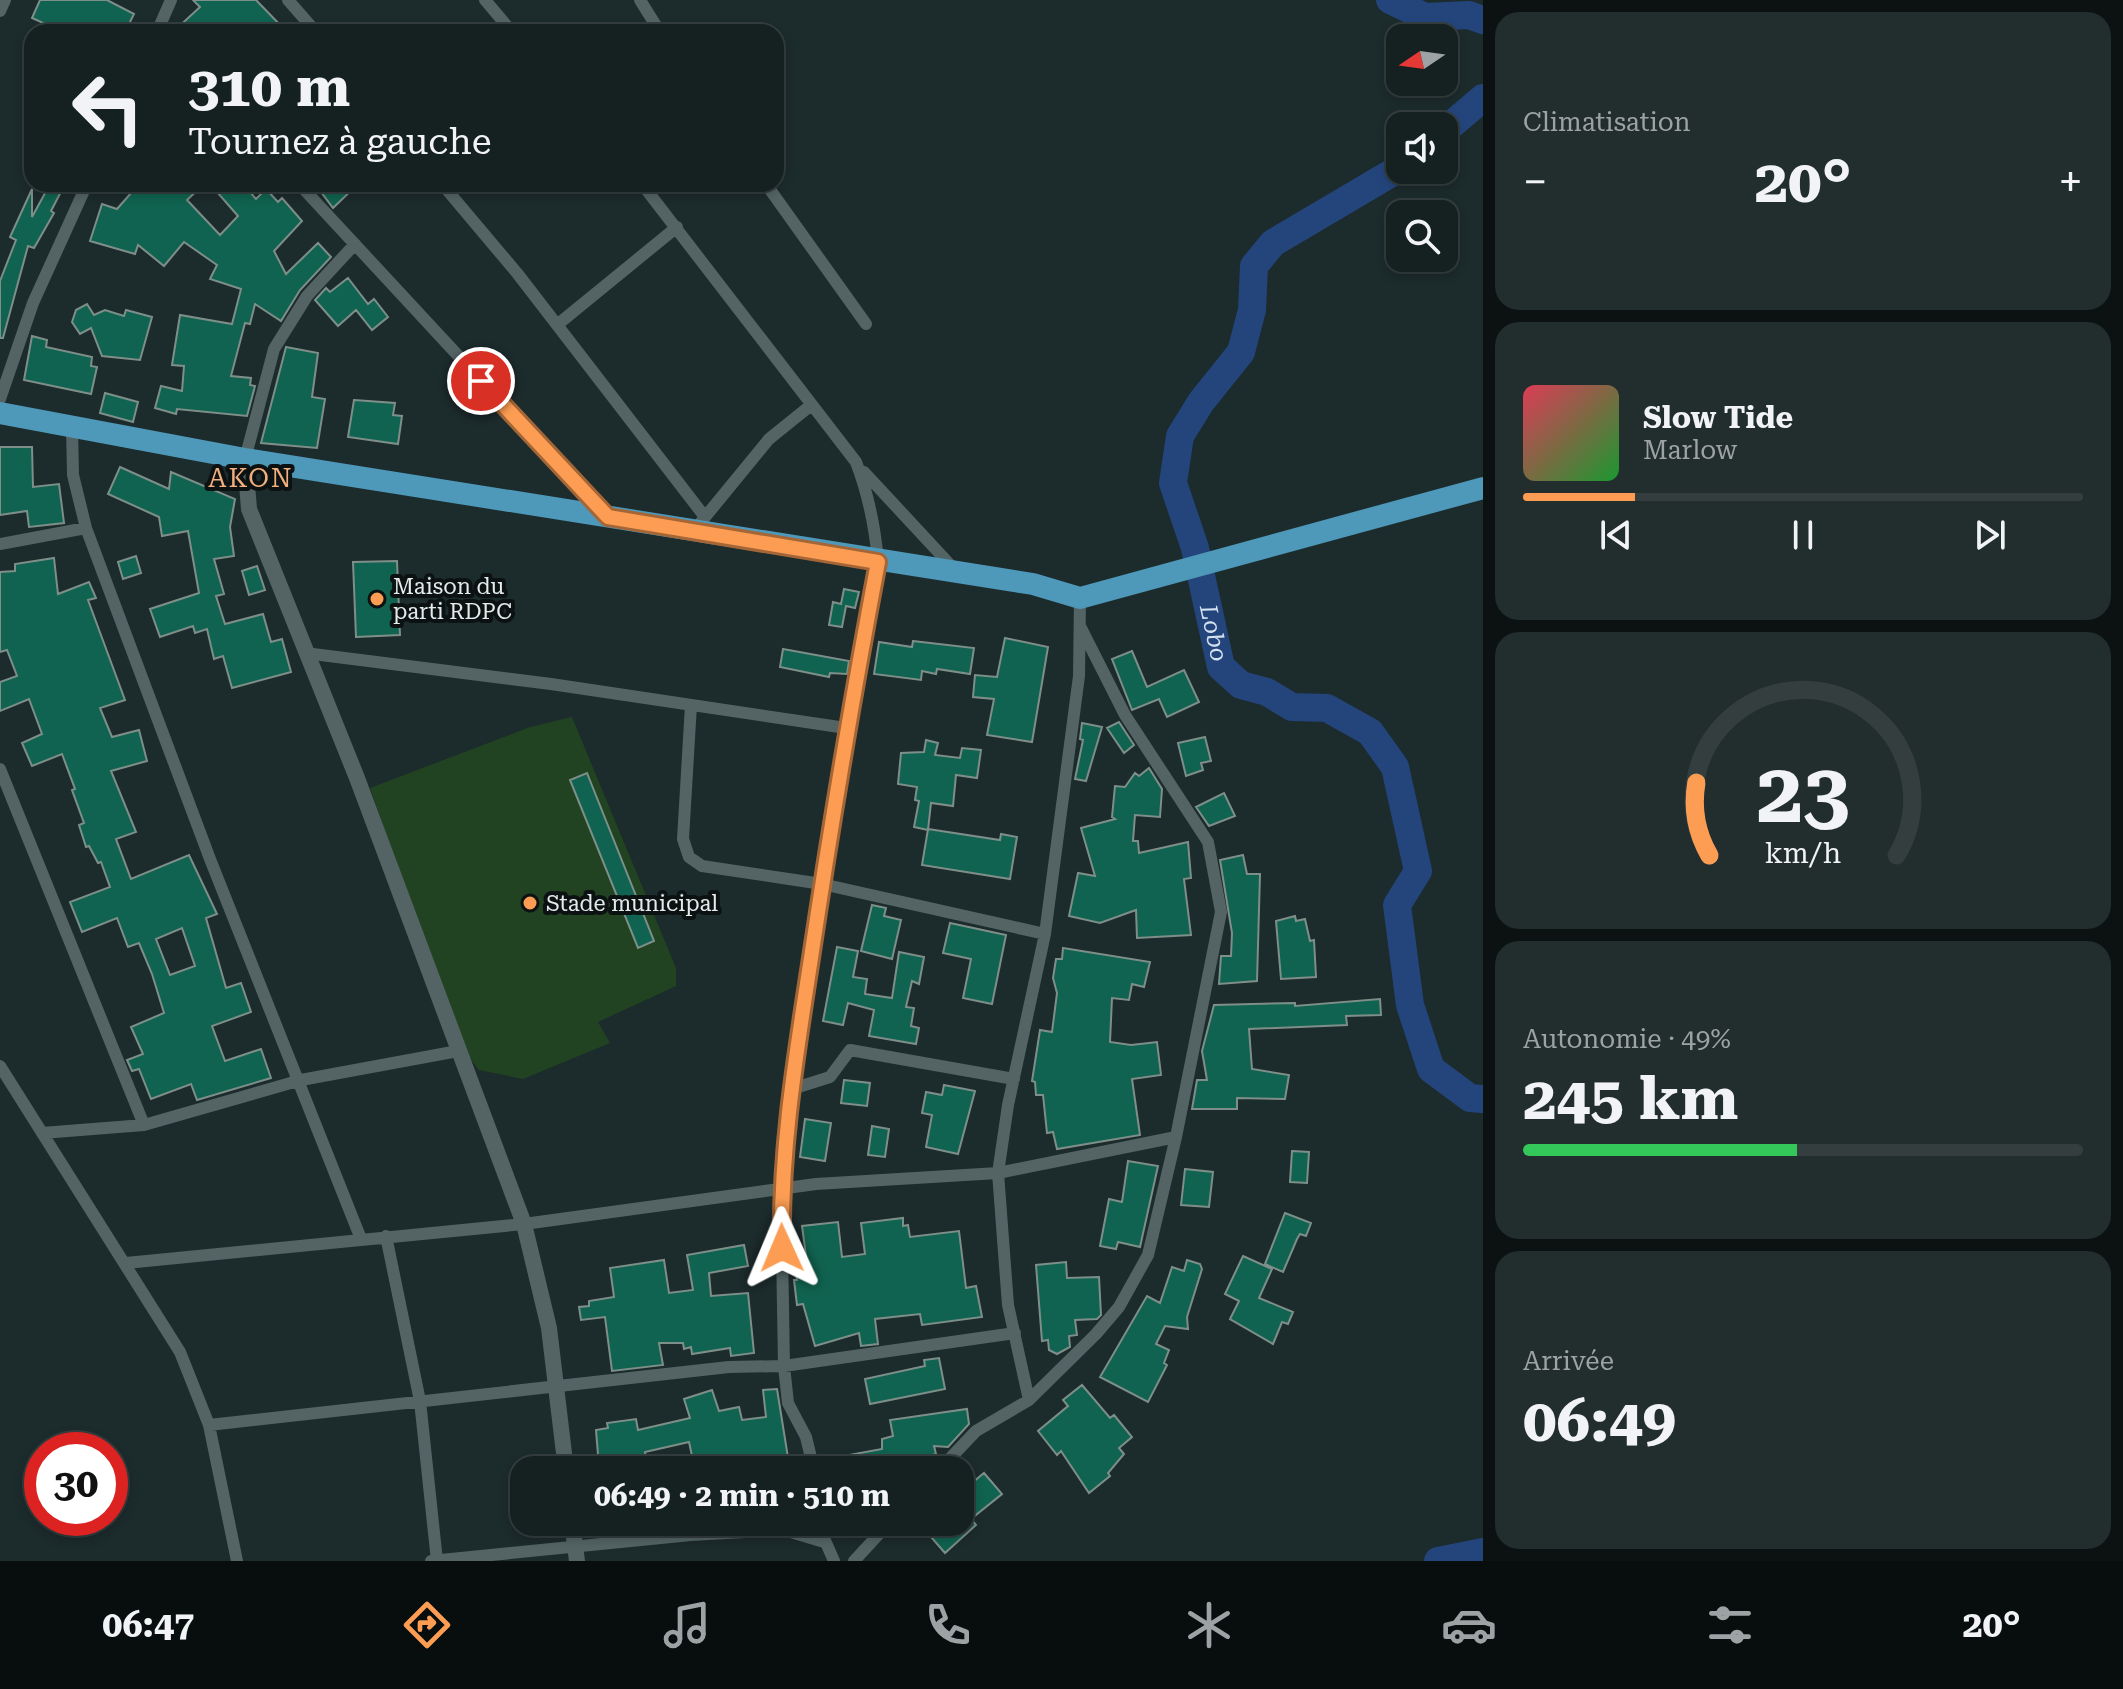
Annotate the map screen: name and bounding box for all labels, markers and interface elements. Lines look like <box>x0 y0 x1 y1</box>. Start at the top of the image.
north arrow <box>1386 24 1458 96</box>
map controls <box>1386 24 1458 272</box>
text: 310 m <box>188 54 350 120</box>
icon: left <box>56 56 160 160</box>
text: Climatisation <box>1523 107 1690 137</box>
button: sound <box>1386 112 1458 184</box>
text: Tournez à gauche <box>188 121 491 163</box>
text: 20° <box>1754 146 1852 217</box>
text: − <box>1523 156 1548 208</box>
text: + <box>2058 156 2083 208</box>
button: search <box>1386 200 1458 272</box>
pin <box>447 347 515 415</box>
icon: arrive <box>459 359 503 403</box>
text: Slow Tide <box>1643 400 1793 435</box>
text: Marlow <box>1643 435 1737 465</box>
district label: AKON <box>208 463 294 493</box>
icon: previous <box>1594 513 1638 557</box>
icon: pause <box>1781 513 1825 557</box>
icon: next <box>1968 513 2012 557</box>
place label: Maison du parti RDPC <box>393 574 512 624</box>
marker: Maison du parti RDPC <box>368 590 386 608</box>
water label: Lobo <box>1194 601 1233 664</box>
text: 23 <box>1756 745 1850 842</box>
text: km/h <box>1765 837 1841 871</box>
place label: Stade municipal <box>546 891 718 916</box>
marker: Stade municipal <box>521 894 539 912</box>
text: Autonomie · 49% <box>1523 1024 1731 1054</box>
text: 245 km <box>1523 1063 1738 1134</box>
position arrow <box>740 1206 824 1290</box>
text: Arrivée <box>1523 1346 1614 1376</box>
text: 06:49 <box>1523 1385 1676 1456</box>
speed limit sign: 30 <box>24 1432 128 1536</box>
text: 06:49 · 2 min · 510 m <box>594 1478 890 1513</box>
icon: directions <box>399 1597 455 1653</box>
icon: music <box>659 1597 715 1653</box>
icon: phone <box>920 1597 976 1653</box>
icon: climate <box>1181 1597 1237 1653</box>
icon: car <box>1441 1597 1497 1653</box>
icon: filters <box>1702 1597 1758 1653</box>
text: 06:47 <box>102 1604 194 1646</box>
text: 20° <box>1962 1604 2021 1646</box>

